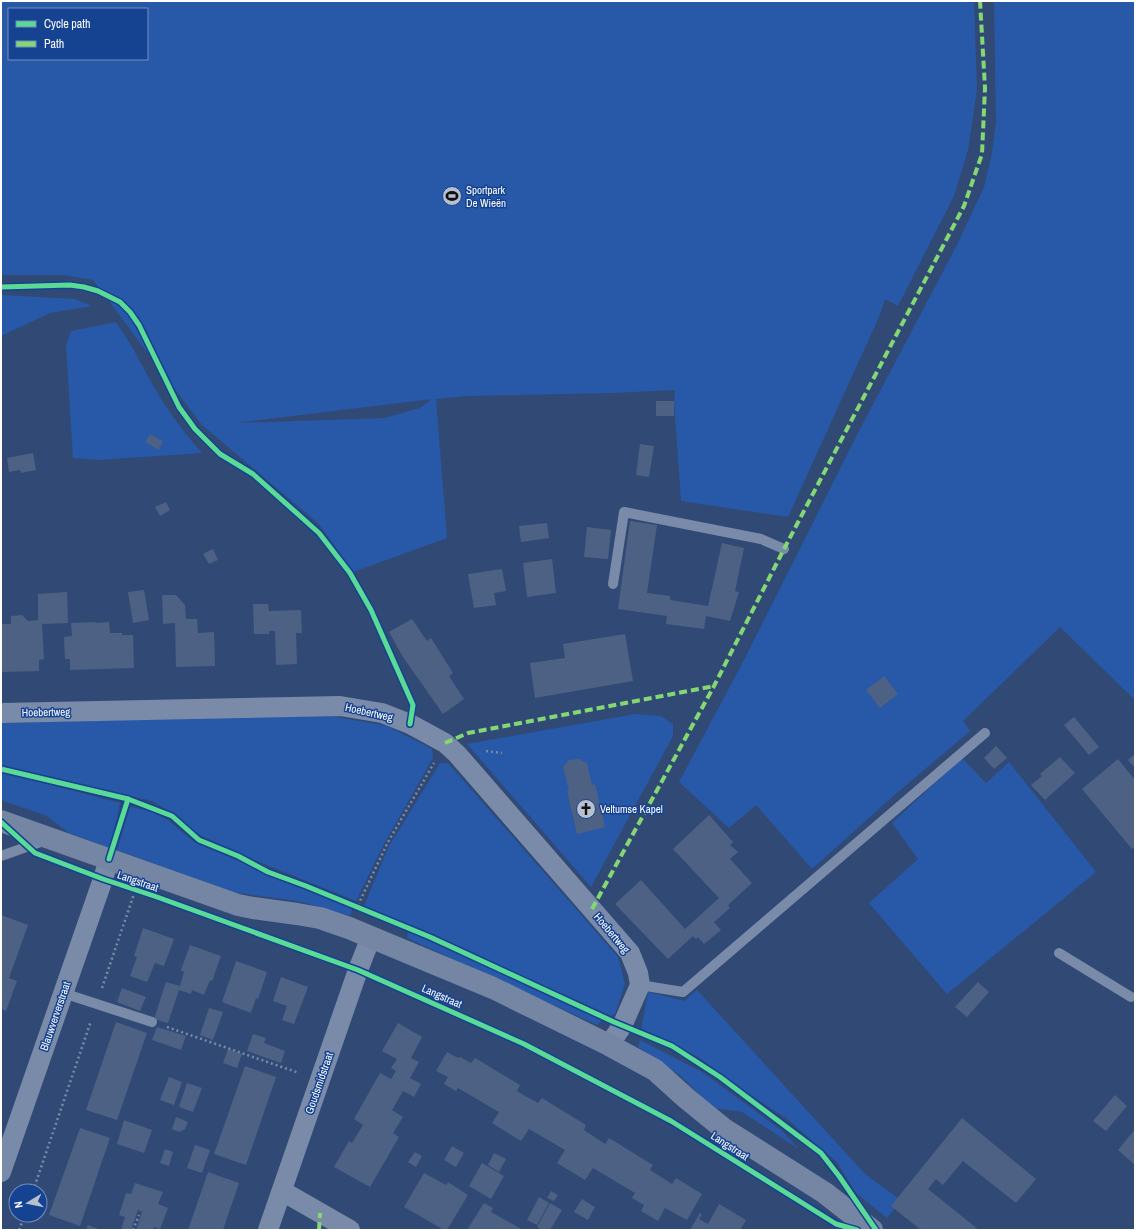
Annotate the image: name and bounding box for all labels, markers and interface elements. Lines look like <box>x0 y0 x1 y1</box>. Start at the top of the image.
legend <box>8 8 148 60</box>
text: Cycle path <box>44 16 91 32</box>
text: Path <box>44 36 64 52</box>
place label: Sportpark De Wieën <box>466 183 506 210</box>
sports icon: Sportpark De Wieën <box>441 185 463 207</box>
street label: Hoebertweg <box>344 700 394 724</box>
street label: Hoebertweg <box>22 705 70 719</box>
church icon: Veltumse Kapel <box>575 798 597 820</box>
place label: Veltumse Kapel <box>600 802 663 816</box>
street label: Langstraat <box>116 867 161 895</box>
street label: Hoebertweg <box>591 910 633 956</box>
street label: Blauwververstraat <box>37 979 74 1052</box>
street label: Langstraat <box>420 981 465 1011</box>
street label: Goudsmidstraat <box>302 1050 336 1116</box>
street label: Langstraat <box>708 1129 752 1164</box>
north arrow <box>8 1183 48 1223</box>
text: N <box>11 1200 26 1209</box>

